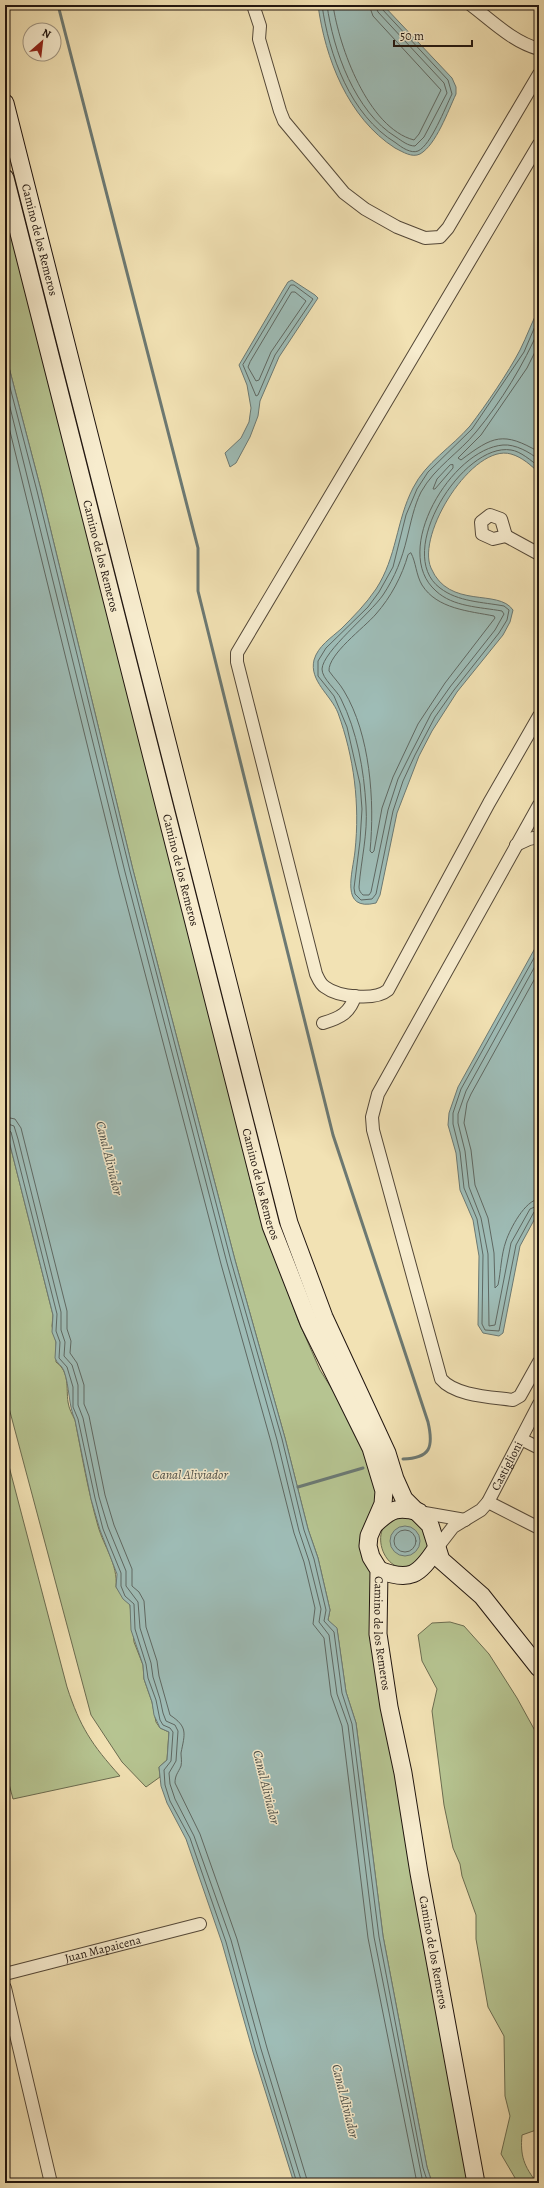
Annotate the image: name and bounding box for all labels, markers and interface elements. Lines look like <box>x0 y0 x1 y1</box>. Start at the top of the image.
north arrow <box>22 22 62 62</box>
scale bar <box>394 22 472 48</box>
text: N <box>39 25 54 42</box>
text: 50 m <box>400 28 424 44</box>
street label: Camino de los Remeros <box>18 182 62 297</box>
street label: Camino de los Remeros <box>79 498 123 614</box>
street label: Camino de los Remeros <box>159 812 203 928</box>
water label: Canal Aliviador <box>92 1119 127 1197</box>
street label: Camino de los Remeros <box>238 1126 284 1242</box>
street label: Castiglioni <box>487 1438 526 1493</box>
water label: Canal Aliviador <box>152 1466 228 1483</box>
street label: Camino de los Remeros <box>370 1576 394 1692</box>
water label: Canal Aliviador <box>249 1748 284 1826</box>
street label: Camino de los Remeros <box>415 1895 452 2011</box>
street label: Juan Mapaicena <box>63 1931 143 1966</box>
water label: Canal Aliviador <box>328 2062 363 2140</box>

